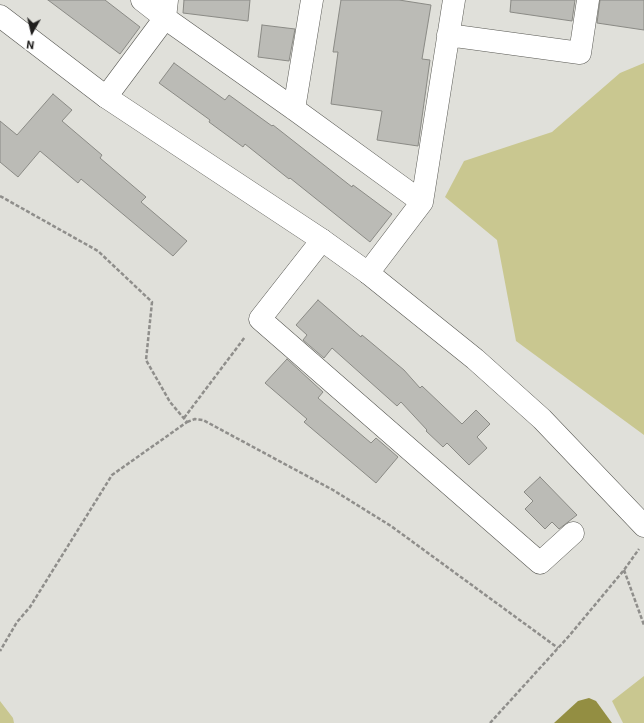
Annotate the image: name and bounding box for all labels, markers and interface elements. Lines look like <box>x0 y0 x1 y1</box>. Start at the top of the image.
north arrow <box>12 12 52 52</box>
text: N <box>26 37 35 51</box>

